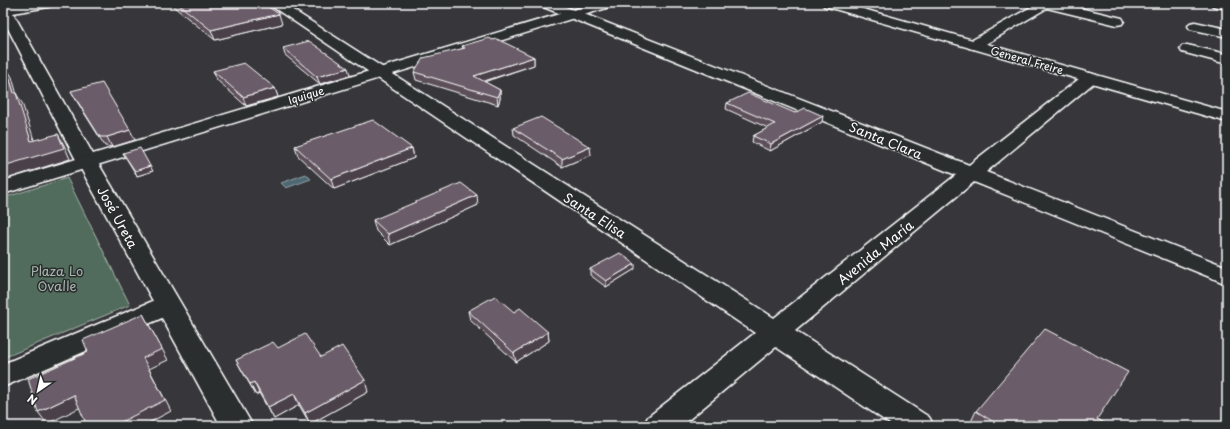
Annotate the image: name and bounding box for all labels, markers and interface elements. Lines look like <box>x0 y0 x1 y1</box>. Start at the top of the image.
street label: General Freire <box>989 41 1066 79</box>
street label: Iquique <box>286 81 326 109</box>
street label: Santa Clara <box>847 117 926 164</box>
street label: José Ureta <box>93 183 143 252</box>
street label: Santa Elisa <box>560 188 631 243</box>
street label: Avenida María <box>833 215 918 289</box>
park label: Plaza Lo Ovalle <box>31 261 83 295</box>
north arrow <box>18 371 58 411</box>
text: N <box>24 390 40 409</box>

